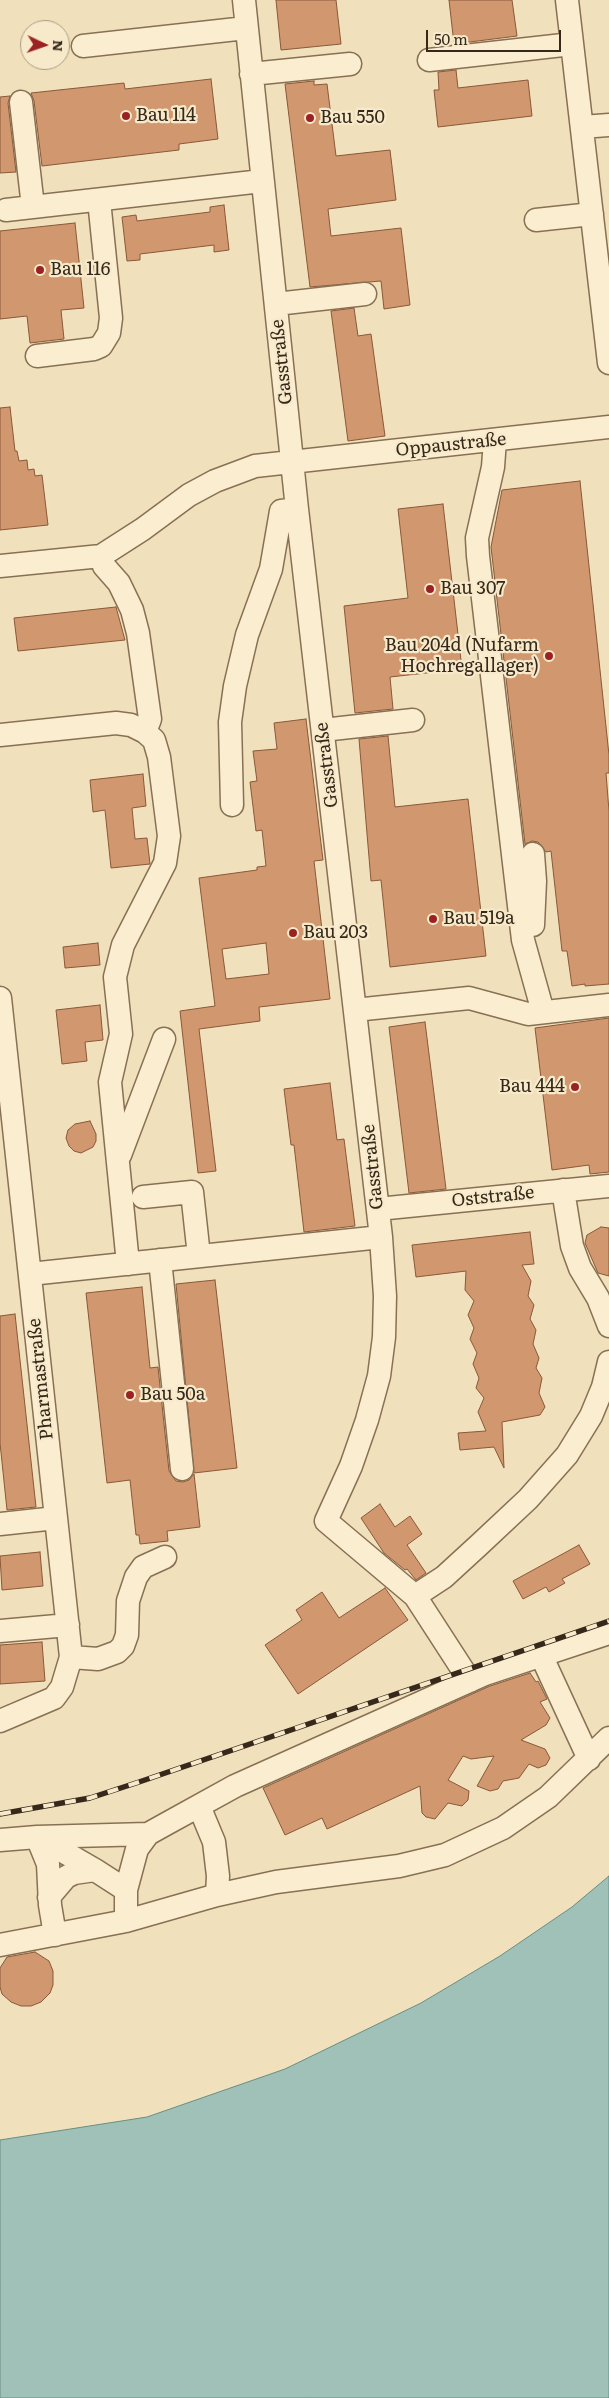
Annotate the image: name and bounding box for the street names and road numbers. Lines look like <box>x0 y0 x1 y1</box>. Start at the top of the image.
street label: Gasstraße <box>267 318 297 406</box>
street label: Oppaustraße <box>395 428 507 462</box>
street label: Gasstraße <box>311 721 343 809</box>
street label: Gasstraße <box>358 1123 388 1211</box>
street label: Oststraße <box>451 1182 535 1212</box>
street label: Pharmastraße <box>24 1317 58 1441</box>

